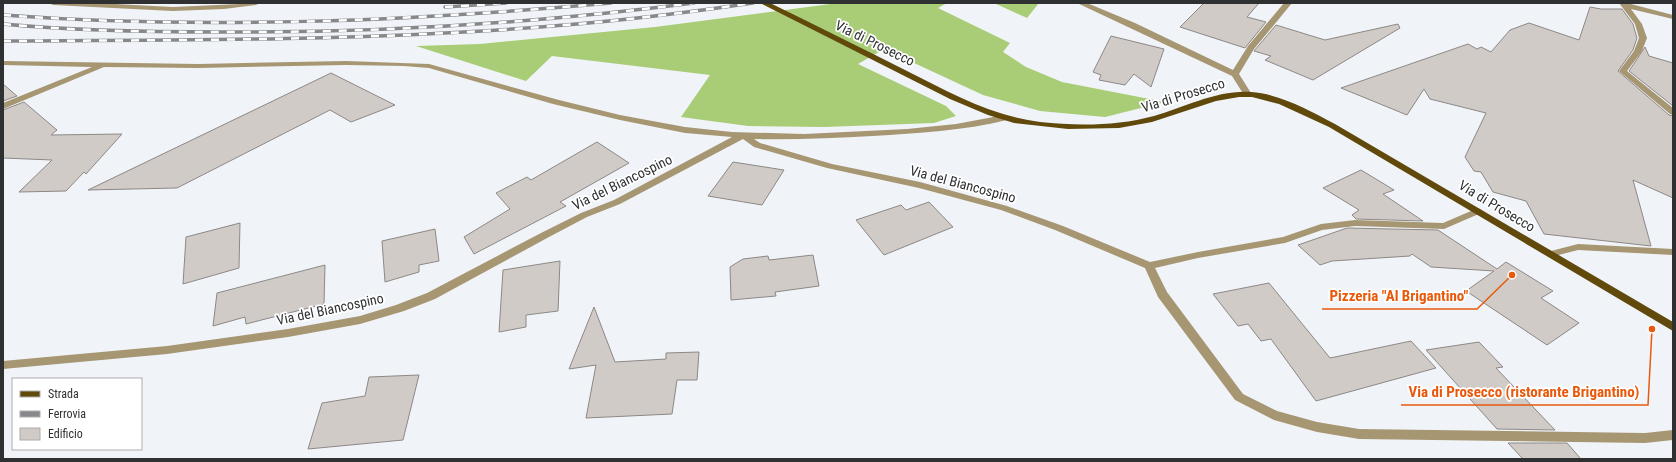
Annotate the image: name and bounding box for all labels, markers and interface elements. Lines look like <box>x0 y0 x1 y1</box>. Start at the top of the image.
street label: Via di Prosecco <box>833 17 917 69</box>
street label: Via di Prosecco <box>1139 75 1227 115</box>
street label: Via del Biancospino <box>569 151 675 213</box>
street label: Via del Biancospino <box>908 162 1018 206</box>
street label: Via di Prosecco <box>1456 177 1538 235</box>
callout: Pizzeria "Al Brigantino" <box>1322 282 1477 309</box>
text: Pizzeria "Al Brigantino" <box>1330 287 1469 305</box>
street label: Via del Biancospino <box>275 290 385 328</box>
legend <box>12 378 142 450</box>
callout: Via di Prosecco (ristorante Brigantino) <box>1401 378 1648 405</box>
text: Via di Prosecco (ristorante Brigantino) <box>1409 383 1640 401</box>
text: Strada <box>48 387 79 401</box>
text: Ferrovia <box>48 407 86 421</box>
text: Edificio <box>48 427 83 441</box>

